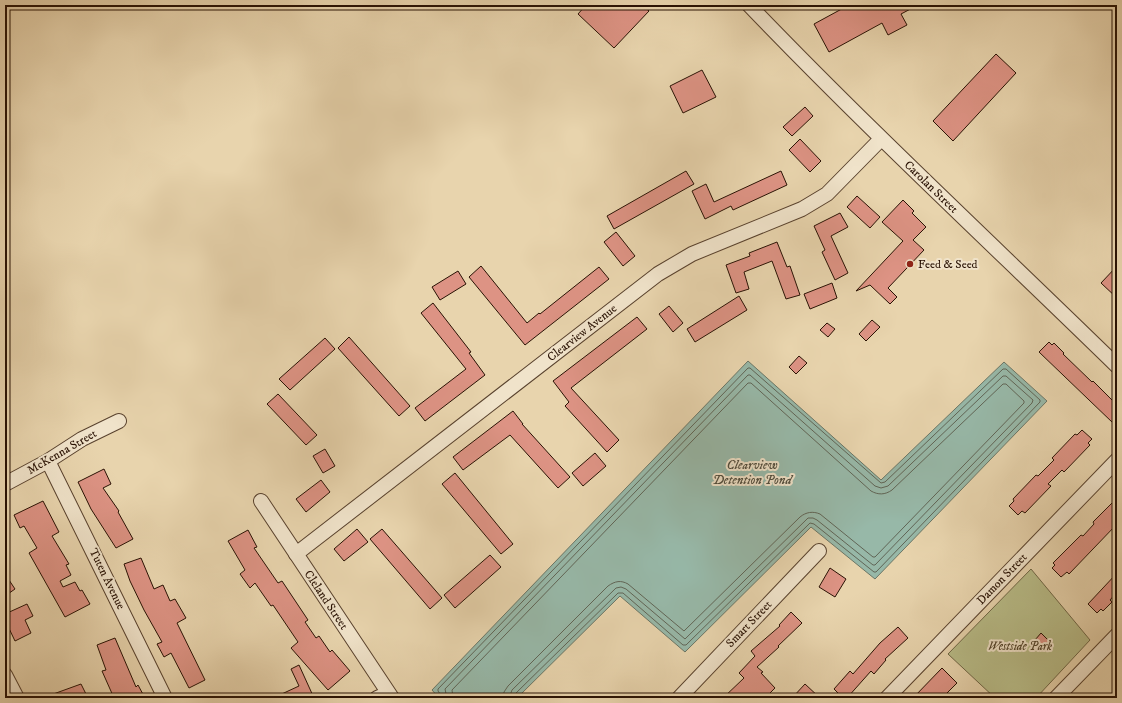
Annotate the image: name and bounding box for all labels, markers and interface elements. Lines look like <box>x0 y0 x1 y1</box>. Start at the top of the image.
street label: Carolan Street <box>901 158 961 217</box>
place label: Feed & Seed <box>918 257 978 272</box>
marker: Feed & Seed <box>905 259 915 269</box>
street label: Clearview Avenue <box>544 301 620 365</box>
street label: McKenna Street <box>25 426 100 478</box>
water label: Clearview Detention Pond <box>712 457 793 488</box>
street label: Tuten Avenue <box>86 546 128 612</box>
street label: Damon Street <box>974 550 1030 608</box>
street label: Cleland Street <box>301 567 351 633</box>
street label: Smart Street <box>723 597 775 651</box>
park label: Westside Park <box>988 639 1052 654</box>

